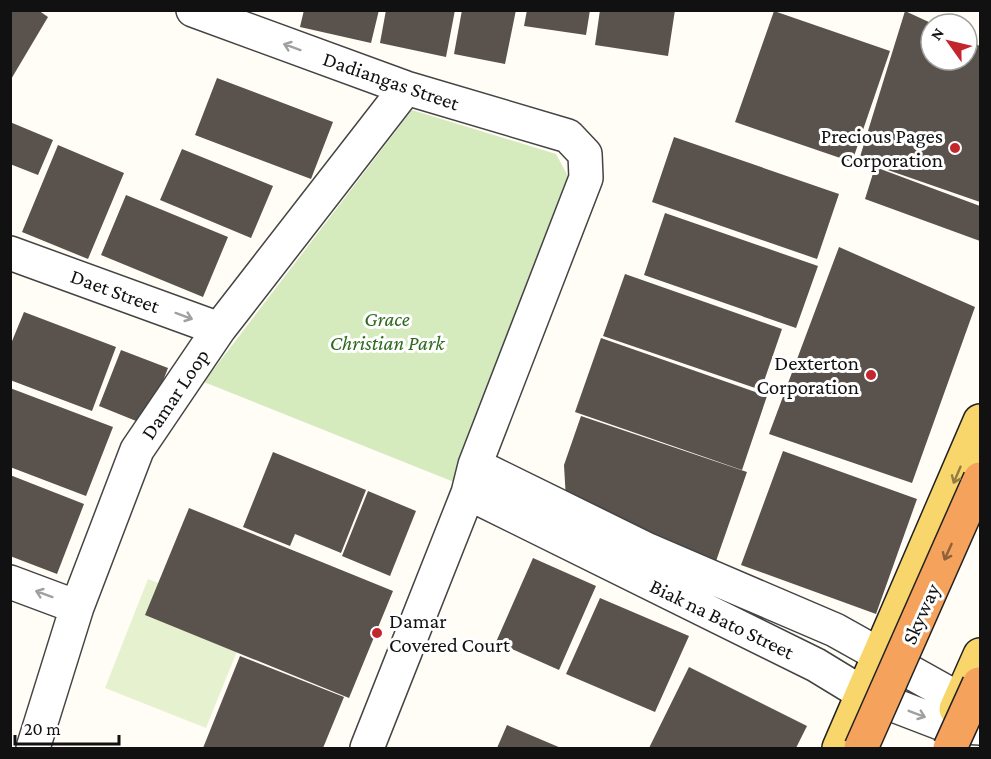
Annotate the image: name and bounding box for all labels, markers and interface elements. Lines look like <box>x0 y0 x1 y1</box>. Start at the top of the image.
north arrow <box>919 12 979 72</box>
text: N <box>927 25 947 43</box>
one-way arrow <box>283 40 302 51</box>
street label: Dadiangas Street <box>320 46 463 116</box>
place label: Precious Pages Corporation <box>821 124 943 172</box>
marker: Precious Pages Corporation <box>948 141 962 155</box>
street label: Daet Street <box>67 264 164 319</box>
park label: Grace Christian Park <box>330 307 445 355</box>
one-way arrow <box>174 311 193 322</box>
street label: Damar Loop <box>136 344 214 444</box>
place label: Dexterton Corporation <box>756 351 859 399</box>
marker: Dexterton Corporation <box>864 368 878 382</box>
one-way arrow <box>951 465 963 483</box>
one-way arrow <box>942 542 953 560</box>
street label: Biak na Bato Street <box>646 574 799 665</box>
street label: Skyway <box>897 580 945 648</box>
one-way arrow <box>35 588 54 599</box>
place label: Damar Covered Court <box>389 609 511 657</box>
marker: Damar Covered Court <box>370 626 384 640</box>
scale bar <box>15 708 118 746</box>
one-way arrow <box>907 709 926 720</box>
text: 20 m <box>24 719 61 739</box>

